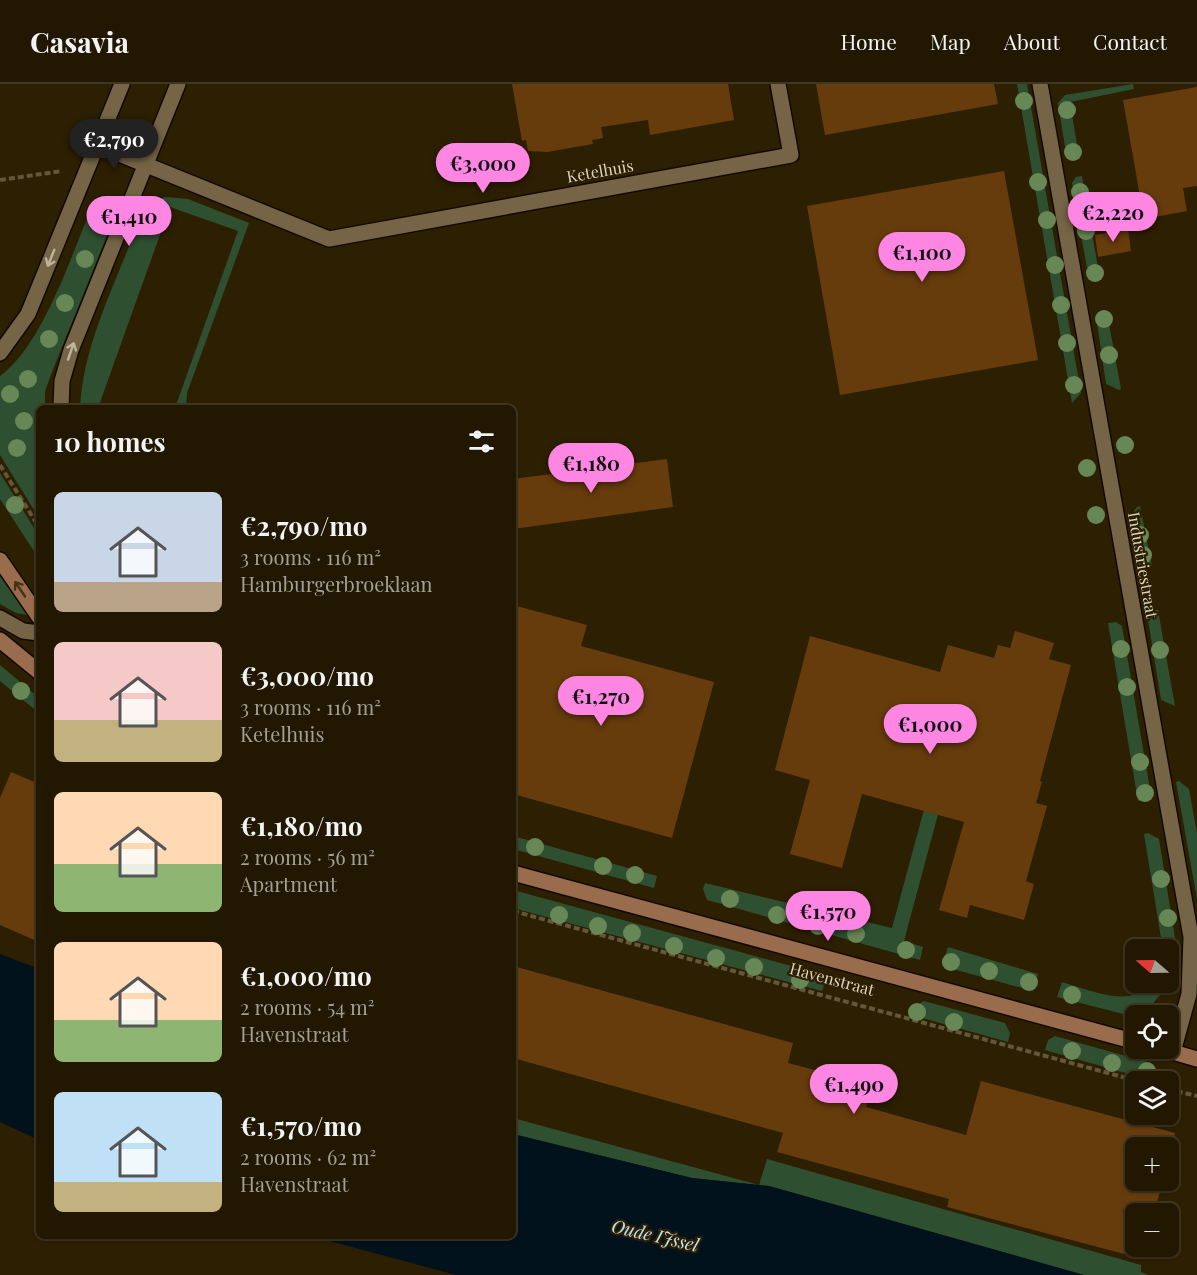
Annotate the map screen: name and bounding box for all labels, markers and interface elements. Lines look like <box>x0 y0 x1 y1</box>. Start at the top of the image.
text: Casavia <box>30 23 129 60</box>
text: Home <box>841 27 897 55</box>
text: Map <box>930 27 971 55</box>
text: About <box>1004 27 1060 55</box>
text: Contact <box>1093 27 1167 55</box>
pin: €2,790 <box>65 119 163 170</box>
text: €2,790 <box>83 125 145 152</box>
pin: €3,000 <box>434 143 532 194</box>
text: €3,000 <box>450 149 516 176</box>
street label: Ketelhuis <box>565 154 635 187</box>
pin: €2,220 <box>1064 192 1162 243</box>
pin: €1,410 <box>80 196 178 247</box>
text: €2,220 <box>1082 198 1144 225</box>
text: €1,410 <box>101 202 157 229</box>
pin: €1,100 <box>873 232 971 283</box>
text: €1,100 <box>892 238 952 265</box>
one-way arrow <box>45 248 56 266</box>
one-way arrow <box>67 342 78 361</box>
text: 10 homes <box>54 424 166 459</box>
icon: filters <box>465 425 498 458</box>
pin: €1,180 <box>542 443 640 494</box>
text: €1,180 <box>562 449 620 476</box>
text: €2,790/mo <box>240 508 368 543</box>
street label: Industriestraat <box>1124 510 1163 620</box>
icon: home <box>102 516 174 588</box>
text: 3 rooms · 116 m² <box>240 543 381 570</box>
text: Hamburgerbroeklaan <box>240 570 432 597</box>
one-way arrow <box>13 580 26 597</box>
text: €3,000/mo <box>240 658 374 693</box>
icon: home <box>102 666 174 738</box>
pin: €1,270 <box>552 676 650 727</box>
text: €1,270 <box>572 682 630 709</box>
text: 3 rooms · 116 m² <box>240 693 381 720</box>
pin: €1,000 <box>881 704 979 755</box>
text: €1,000 <box>898 710 962 737</box>
text: Ketelhuis <box>240 720 324 747</box>
text: €1,180/mo <box>240 808 363 843</box>
icon: home <box>102 816 174 888</box>
text: 2 rooms · 56 m² <box>240 843 375 870</box>
text: Apartment <box>240 870 337 897</box>
pin: €1,570 <box>779 891 877 942</box>
text: €1,570 <box>800 897 856 924</box>
north arrow <box>1125 939 1179 993</box>
map controls <box>1125 939 1179 1257</box>
street label: Havenstraat <box>787 957 877 1000</box>
text: €1,000/mo <box>240 958 372 993</box>
icon: home <box>102 966 174 1038</box>
text: 2 rooms · 54 m² <box>240 993 375 1020</box>
button: locate <box>1125 1005 1179 1059</box>
text: Havenstraat <box>240 1020 348 1047</box>
pin: €1,490 <box>805 1064 903 1115</box>
text: €1,490 <box>824 1070 884 1097</box>
button: layers <box>1125 1071 1179 1125</box>
text: €1,570/mo <box>240 1108 362 1143</box>
icon: home <box>102 1116 174 1188</box>
button: + <box>1125 1137 1179 1191</box>
text: 2 rooms · 62 m² <box>240 1143 376 1170</box>
text: Havenstraat <box>240 1170 348 1197</box>
button: − <box>1125 1203 1179 1257</box>
water label: Oude IJssel <box>609 1213 702 1257</box>

